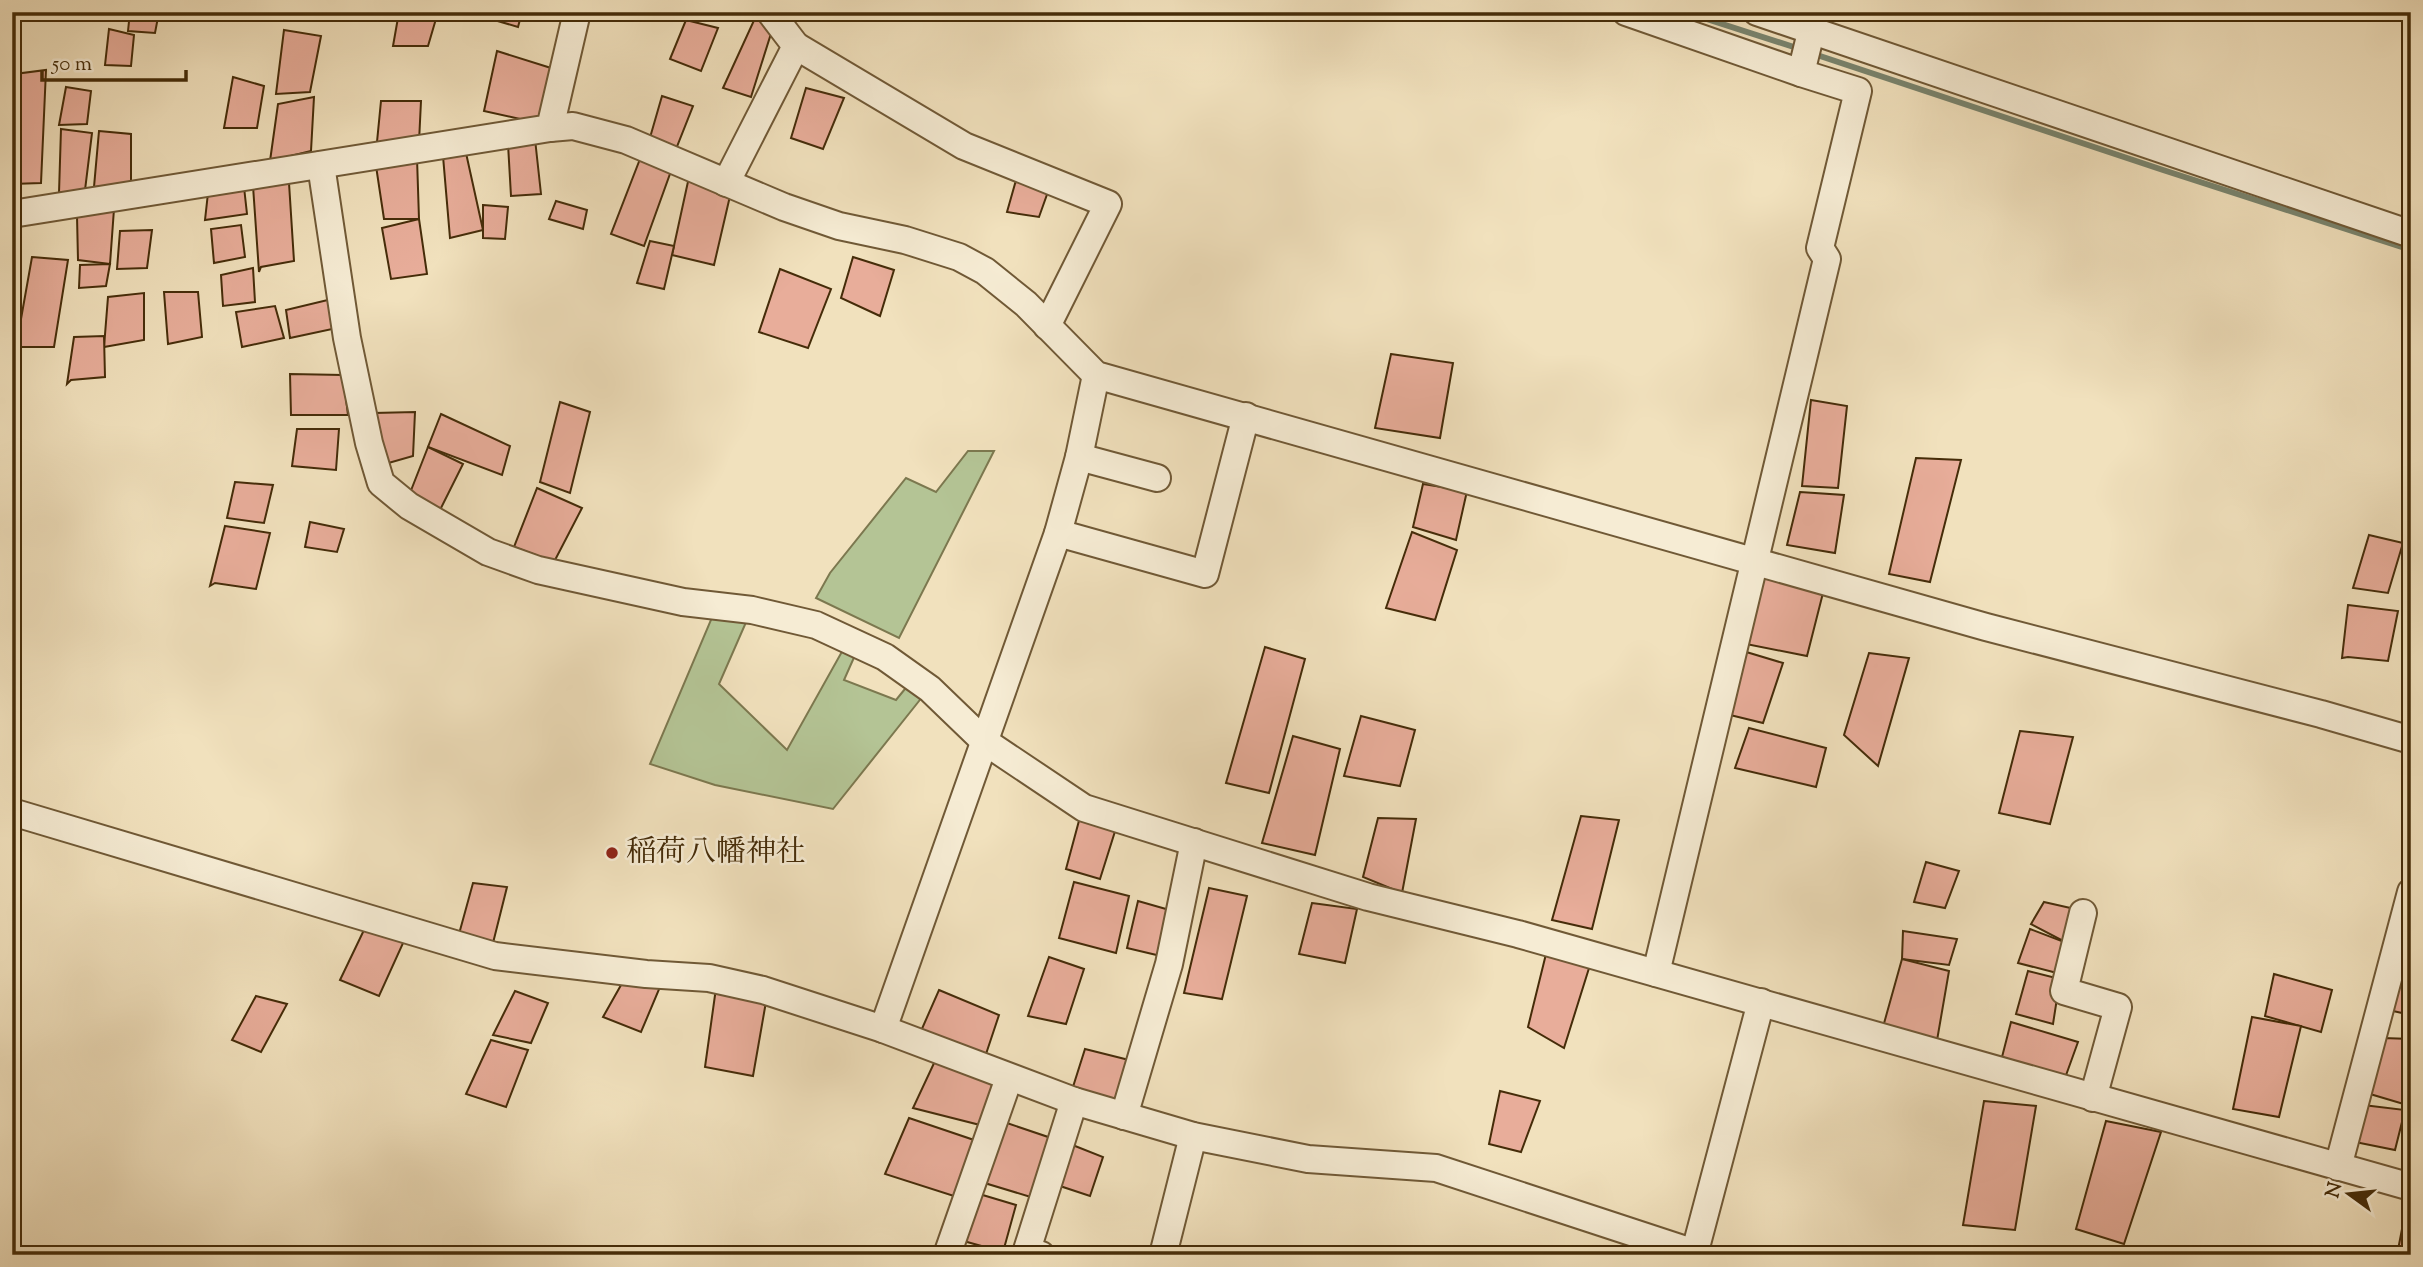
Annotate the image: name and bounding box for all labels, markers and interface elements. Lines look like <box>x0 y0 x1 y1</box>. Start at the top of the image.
scale bar <box>42 38 186 82</box>
text: 50 m <box>51 50 92 80</box>
place label: 稲荷八幡神社 <box>626 832 806 875</box>
marker: 稲荷八幡神社 <box>604 845 620 861</box>
north arrow <box>2314 1158 2384 1228</box>
text: N <box>2320 1179 2350 1201</box>

